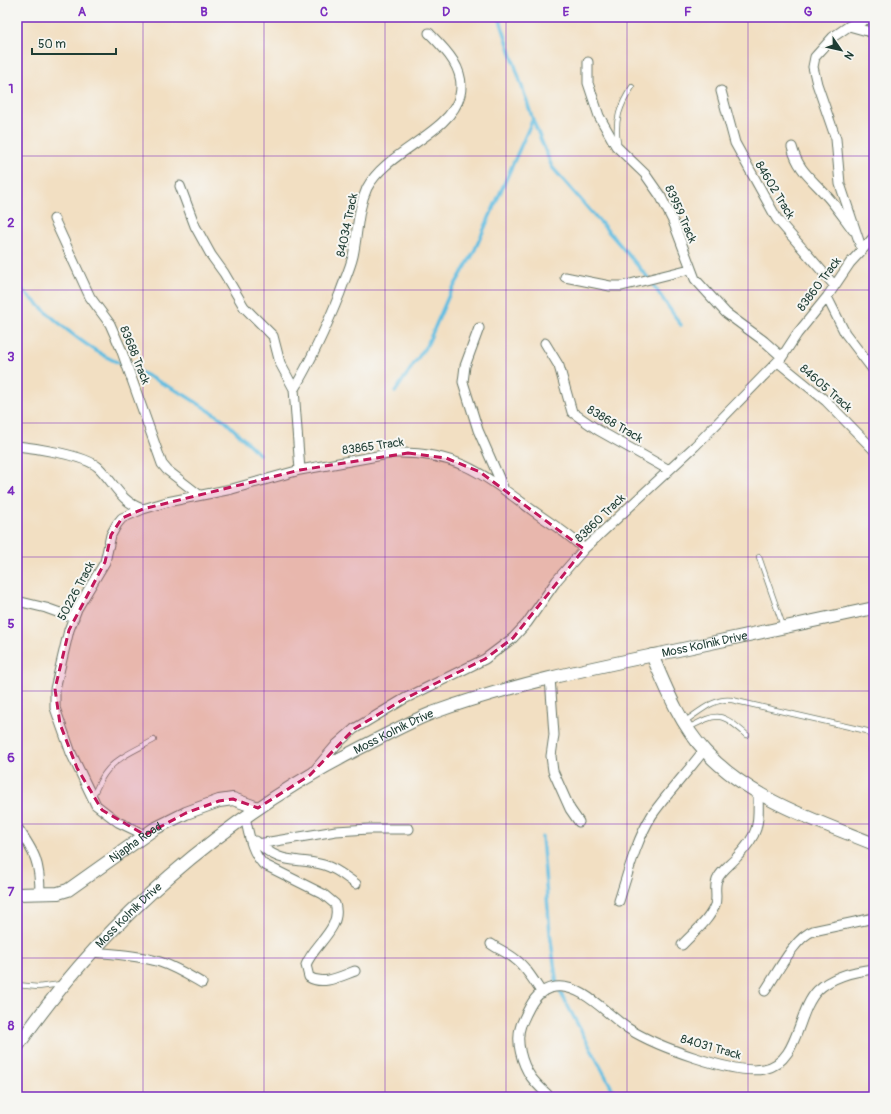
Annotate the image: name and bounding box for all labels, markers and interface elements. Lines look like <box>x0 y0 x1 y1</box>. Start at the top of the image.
text: A <box>78 4 87 20</box>
text: B <box>200 4 208 20</box>
text: C <box>320 4 328 20</box>
text: D <box>442 4 450 20</box>
text: E <box>563 4 570 20</box>
text: F <box>684 4 692 20</box>
text: G <box>804 4 813 20</box>
scale bar <box>32 30 116 56</box>
north arrow <box>821 30 861 70</box>
text: 50 m <box>38 37 66 52</box>
text: N <box>841 49 856 62</box>
text: 1 <box>8 81 14 97</box>
street label: 84602 Track <box>751 159 798 222</box>
street label: 83959 Track <box>661 183 700 245</box>
street label: 84034 Track <box>333 192 362 258</box>
text: 2 <box>7 215 15 231</box>
street label: 83860 Track <box>794 254 845 314</box>
street label: 83688 Track <box>116 324 153 387</box>
text: 3 <box>7 349 15 365</box>
street label: 84605 Track <box>796 362 855 415</box>
street label: 83868 Track <box>584 403 645 446</box>
street label: 83865 Track <box>341 435 405 458</box>
text: 4 <box>7 483 15 499</box>
street label: 83860 Track <box>572 491 629 546</box>
street label: 50226 Track <box>55 559 98 623</box>
text: 5 <box>7 616 15 632</box>
street label: Moss Kolnik Drive <box>660 628 749 661</box>
street label: Moss Kolnik Drive <box>351 706 436 758</box>
text: 6 <box>7 750 15 766</box>
street label: Njapha Road <box>106 819 164 866</box>
street label: Moss Kolnik Drive <box>93 880 165 951</box>
text: 7 <box>8 884 15 900</box>
text: 8 <box>8 1018 15 1034</box>
street label: 84031 Track <box>679 1032 743 1063</box>

